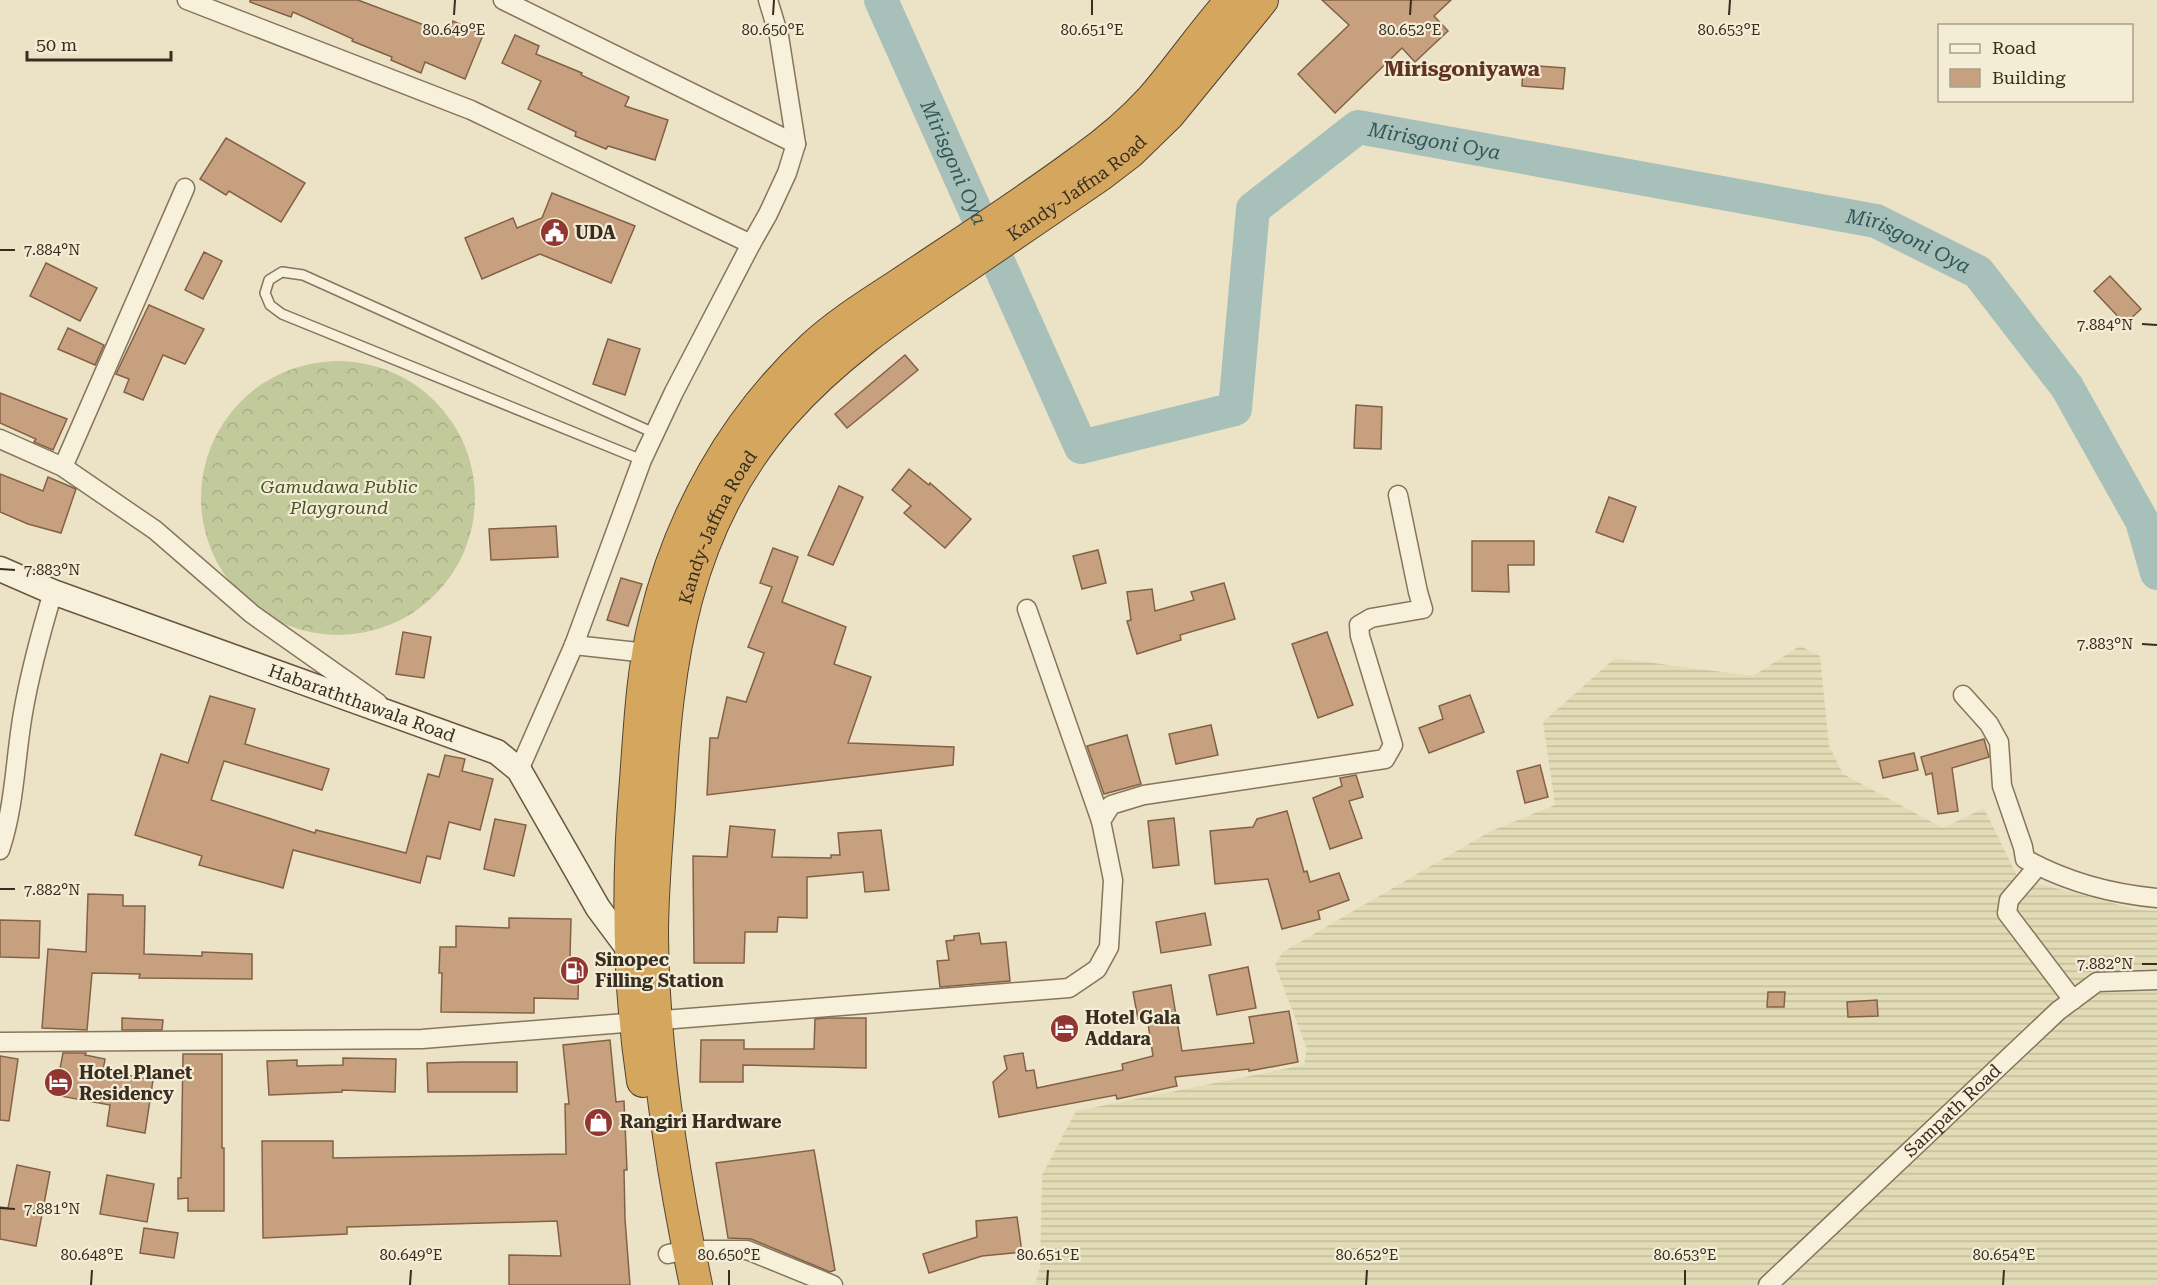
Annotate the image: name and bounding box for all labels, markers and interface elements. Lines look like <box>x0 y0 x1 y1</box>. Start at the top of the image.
text: 80.649°E <box>423 21 485 39</box>
text: 80.650°E <box>742 21 804 39</box>
text: 80.651°E <box>1061 21 1123 39</box>
text: 80.652°E <box>1379 21 1441 39</box>
text: 80.653°E <box>1698 21 1760 39</box>
scale bar <box>27 24 171 62</box>
legend <box>1938 24 2133 102</box>
text: 50 m <box>36 34 77 55</box>
text: Road <box>1992 37 2037 58</box>
district label: Mirisgoniyawa <box>1384 57 1541 81</box>
text: Building <box>1992 67 2066 88</box>
water label: Mirisgoni Oya <box>915 95 992 229</box>
water label: Mirisgoni Oya <box>1365 117 1502 165</box>
street label: Kandy-Jaffna Road <box>1003 130 1151 245</box>
water label: Mirisgoni Oya <box>1844 204 1975 278</box>
public building icon: UDA <box>538 217 570 249</box>
place label: UDA <box>575 222 616 243</box>
text: 7.884°N <box>24 241 80 259</box>
text: 7.884°N <box>2077 316 2133 334</box>
street label: Kandy-Jaffna Road <box>674 446 761 606</box>
park label: Gamudawa Public Playground <box>261 476 418 518</box>
text: 7.883°N <box>24 561 80 579</box>
text: 7.883°N <box>2077 635 2133 653</box>
street label: Habaraththawala Road <box>266 659 459 746</box>
text: 7.882°N <box>24 881 80 899</box>
place label: Sinopec Filling Station <box>595 949 724 991</box>
fuel station icon: Sinopec Filling Station <box>558 954 590 986</box>
text: 7.882°N <box>2077 955 2133 973</box>
place label: Hotel Gala Addara <box>1085 1007 1181 1049</box>
hotel icon: Hotel Gala Addara <box>1048 1012 1080 1044</box>
street label: Sampath Road <box>1899 1059 2006 1161</box>
place label: Hotel Planet Residency <box>79 1062 192 1104</box>
hotel icon: Hotel Planet Residency <box>42 1067 74 1099</box>
shop icon: Rangiri Hardware <box>583 1106 615 1138</box>
place label: Rangiri Hardware <box>620 1111 782 1132</box>
text: 7.881°N <box>24 1200 80 1218</box>
text: 80.648°E <box>61 1246 123 1264</box>
text: 80.649°E <box>380 1246 442 1264</box>
text: 80.650°E <box>698 1246 760 1264</box>
text: 80.651°E <box>1017 1246 1079 1264</box>
text: 80.652°E <box>1336 1246 1398 1264</box>
text: 80.653°E <box>1654 1246 1716 1264</box>
text: 80.654°E <box>1973 1246 2035 1264</box>

